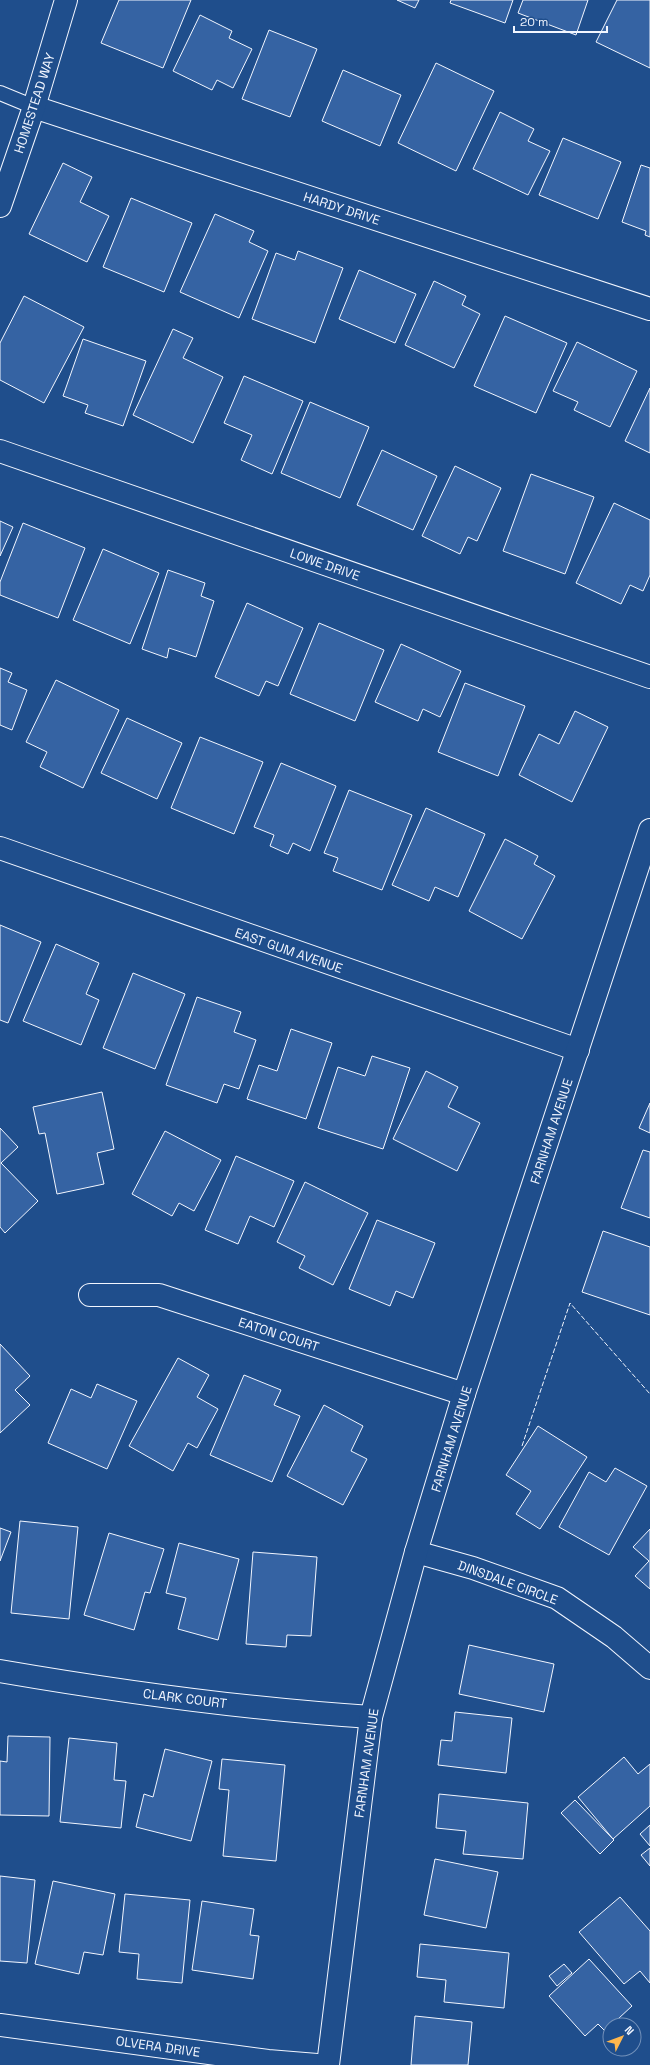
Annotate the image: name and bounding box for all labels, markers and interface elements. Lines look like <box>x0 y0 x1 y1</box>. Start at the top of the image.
scale bar <box>514 8 607 34</box>
text: 20 m <box>520 14 548 30</box>
street label: HOMESTEAD WAY <box>10 51 59 156</box>
street label: HARDY DRIVE <box>301 188 382 229</box>
street label: LOWE DRIVE <box>288 545 362 584</box>
street label: EAST GUM AVENUE <box>233 924 345 977</box>
street label: FARNHAM AVENUE <box>526 1076 577 1186</box>
street label: EATON COURT <box>236 1313 322 1356</box>
street label: FARNHAM AVENUE <box>427 1384 476 1494</box>
street label: DINSDALE CIRCLE <box>455 1556 560 1608</box>
street label: CLARK COURT <box>142 1685 228 1712</box>
street label: FARNHAM AVENUE <box>350 1707 383 1819</box>
north arrow <box>602 2017 642 2057</box>
text: N <box>622 2023 637 2038</box>
street label: OLVERA DRIVE <box>115 2032 201 2061</box>

